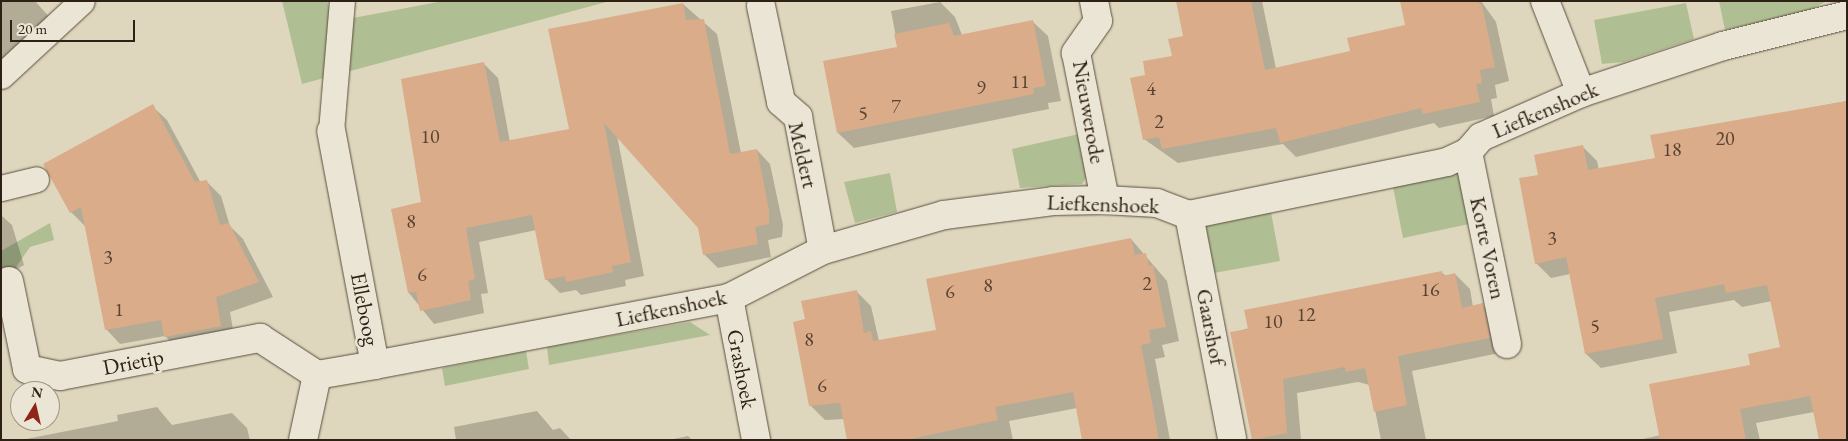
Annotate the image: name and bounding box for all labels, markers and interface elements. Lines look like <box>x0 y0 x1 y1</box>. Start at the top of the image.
scale bar <box>12 10 138 42</box>
text: 20 m <box>18 19 47 38</box>
street label: Nieuwerode <box>1067 58 1111 166</box>
house number: 11 <box>1010 69 1030 93</box>
house number: 9 <box>976 75 986 99</box>
house number: 4 <box>1146 76 1156 100</box>
street label: Liefkenshoek <box>1488 76 1602 144</box>
house number: 7 <box>891 94 901 118</box>
house number: 5 <box>858 101 868 125</box>
house number: 2 <box>1154 109 1164 133</box>
street label: Meldert <box>783 119 823 191</box>
house number: 10 <box>420 124 440 148</box>
house number: 20 <box>1715 126 1735 150</box>
house number: 18 <box>1662 137 1682 161</box>
street label: Liefkenshoek <box>1046 189 1160 219</box>
street label: Korte Voren <box>1464 194 1512 302</box>
house number: 8 <box>406 209 416 233</box>
house number: 3 <box>1547 226 1557 250</box>
house number: 3 <box>103 245 113 269</box>
house number: 6 <box>417 262 427 286</box>
street label: Elleboog <box>345 270 385 348</box>
house number: 2 <box>1142 271 1152 295</box>
house number: 8 <box>983 273 993 297</box>
house number: 16 <box>1420 277 1440 301</box>
house number: 6 <box>945 279 955 303</box>
street label: Liefkenshoek <box>613 283 729 333</box>
street label: Gaarshof <box>1191 287 1231 367</box>
house number: 1 <box>114 297 124 321</box>
house number: 12 <box>1296 302 1316 326</box>
house number: 10 <box>1263 309 1283 333</box>
house number: 5 <box>1590 314 1600 338</box>
street label: Grashoek <box>721 327 763 411</box>
house number: 8 <box>804 327 814 351</box>
street label: Drietip <box>100 343 166 381</box>
house number: 6 <box>817 373 827 397</box>
north arrow <box>10 381 60 431</box>
text: N <box>30 382 44 402</box>

